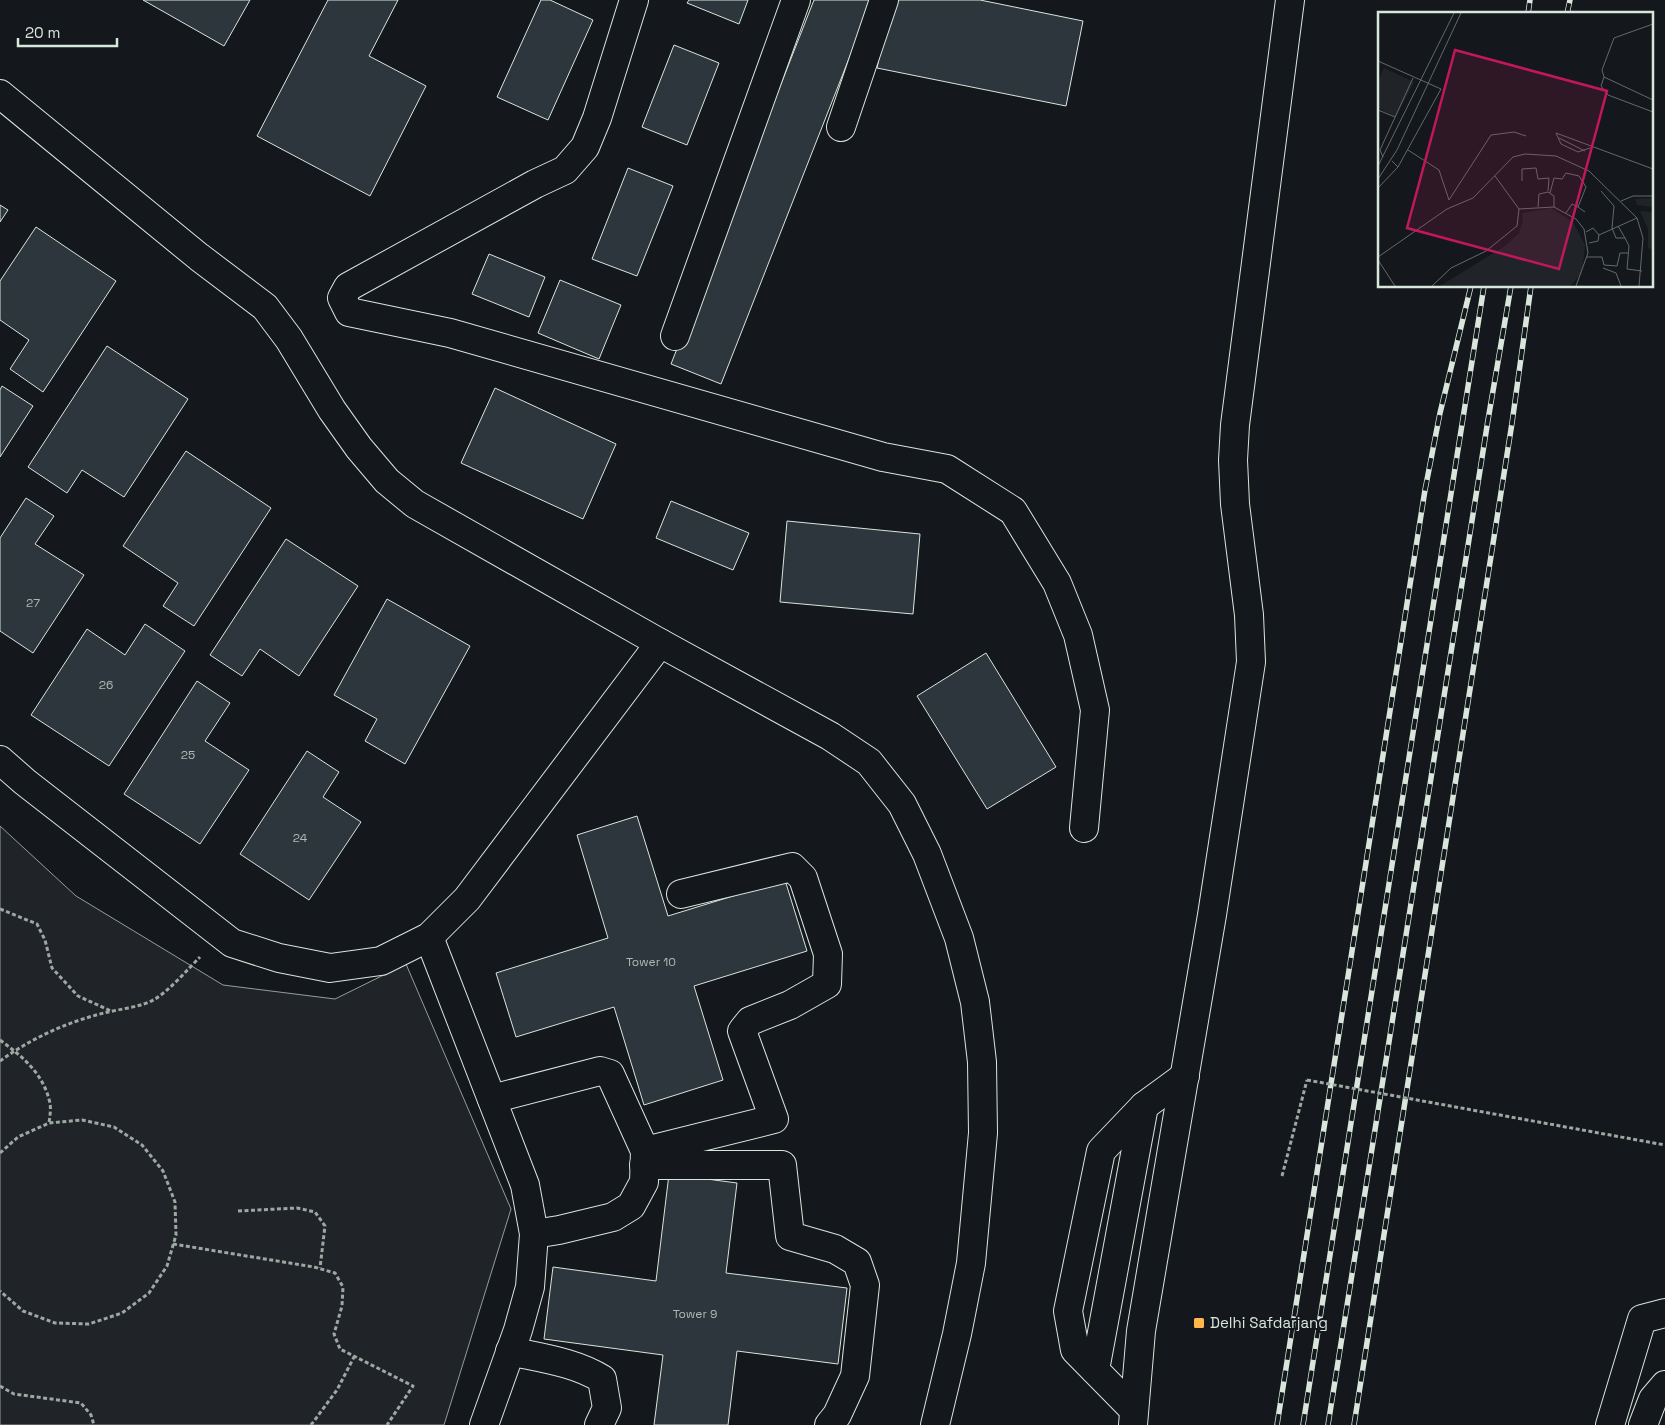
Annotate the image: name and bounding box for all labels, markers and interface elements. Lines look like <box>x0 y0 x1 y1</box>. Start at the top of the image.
inset map <box>1378 12 1652 288</box>
scale bar <box>18 15 116 47</box>
text: 20 m <box>25 23 60 42</box>
house number: 27 <box>26 595 40 611</box>
house number: 26 <box>99 677 113 693</box>
house number: 25 <box>181 747 195 763</box>
house number: 24 <box>293 830 308 846</box>
house number: Tower 10 <box>626 954 676 970</box>
house number: Tower 9 <box>673 1306 717 1322</box>
place label: Delhi Safdarjang <box>1210 1313 1328 1332</box>
marker: Delhi Safdarjang <box>1192 1316 1206 1330</box>

